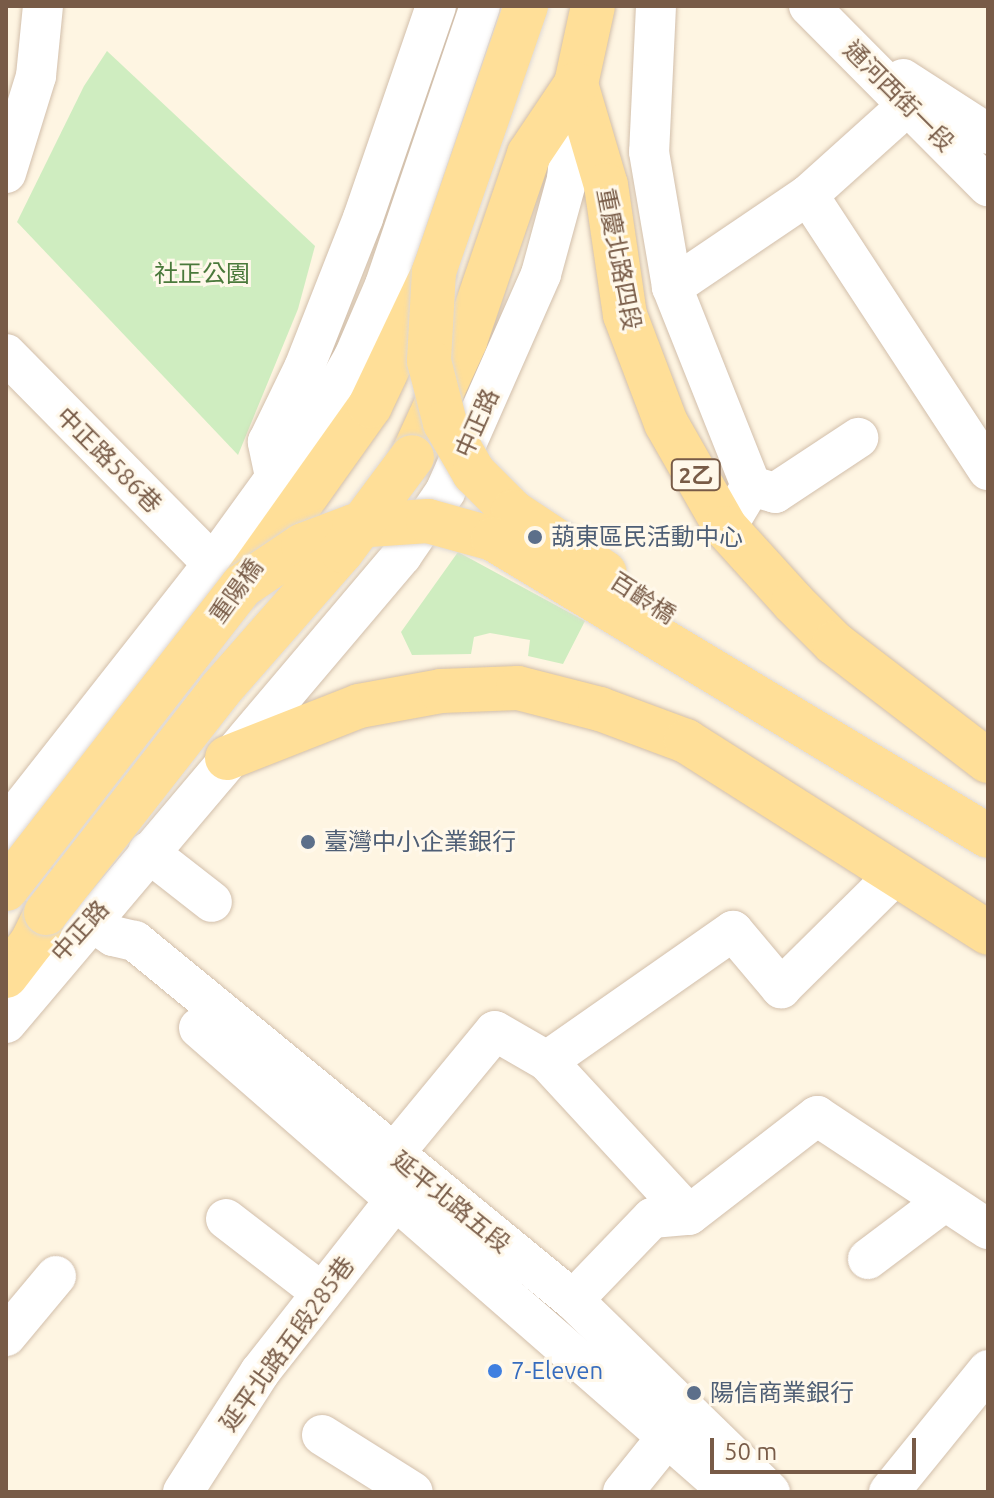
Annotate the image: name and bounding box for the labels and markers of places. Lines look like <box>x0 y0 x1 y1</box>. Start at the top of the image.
place label: 葫東區民活動中心 <box>551 523 743 551</box>
marker: 葫東區民活動中心 <box>526 528 544 546</box>
place label: 臺灣中小企業銀行 <box>324 828 516 856</box>
marker: 臺灣中小企業銀行 <box>299 833 317 851</box>
place label: 7-Eleven <box>511 1357 603 1385</box>
marker: 7-Eleven <box>486 1362 504 1380</box>
place label: 陽信商業銀行 <box>710 1379 854 1407</box>
marker: 陽信商業銀行 <box>685 1384 703 1402</box>

